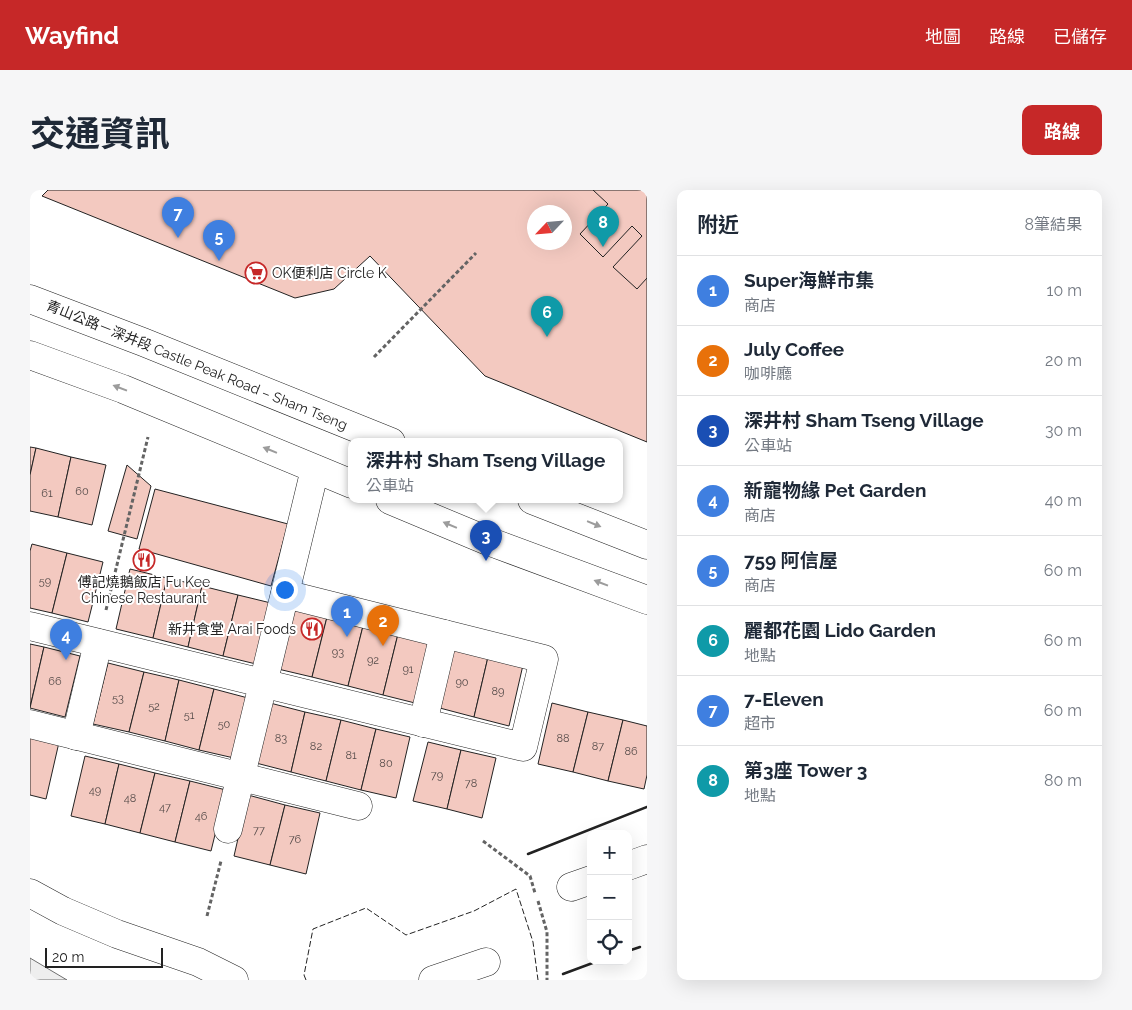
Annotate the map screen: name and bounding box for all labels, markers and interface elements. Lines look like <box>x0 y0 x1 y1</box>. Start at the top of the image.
text: Wayfind <box>25 21 119 50</box>
text: 地圖 <box>925 26 961 47</box>
text: 路線 <box>989 26 1025 47</box>
text: 已儲存 <box>1053 26 1107 47</box>
button: 路線 <box>1022 105 1102 155</box>
text: 交通資訊 <box>30 113 170 154</box>
pin: 7 <box>162 197 194 238</box>
north arrow <box>527 205 572 250</box>
pin: 8 <box>587 206 619 247</box>
text: 附近 <box>697 212 739 237</box>
text: 8筆結果 <box>1025 215 1082 234</box>
pin: 5 <box>203 220 235 261</box>
supermarket icon: OK便利店 Circle K <box>244 261 268 285</box>
place label: OK便利店 Circle K <box>272 265 387 281</box>
text: Super海鮮市集 <box>744 269 874 291</box>
text: 1 <box>709 281 717 300</box>
text: 10 m <box>1047 281 1082 300</box>
pin: 6 <box>531 296 563 337</box>
text: 商店 <box>744 296 776 315</box>
street label: 青山公路－深井段 Castle Peak Road – Sham Tseng <box>44 297 350 433</box>
text: July Coffee <box>744 338 844 360</box>
text: 2 <box>708 351 718 370</box>
text: 20 m <box>1045 351 1082 370</box>
text: 咖啡廳 <box>744 364 792 383</box>
one-way arrow <box>112 384 127 391</box>
text: 深井村 Sham Tseng Village <box>744 409 984 431</box>
text: 3 <box>709 421 717 440</box>
text: 30 m <box>1045 421 1082 440</box>
text: 公車站 <box>744 436 792 455</box>
popup <box>348 438 623 503</box>
one-way arrow <box>262 446 277 454</box>
text: 深井村 Sham Tseng Village <box>366 449 605 471</box>
text: 公車站 <box>366 476 414 495</box>
text: 新寵物緣 Pet Garden <box>744 479 926 501</box>
house number: 60 <box>75 485 89 498</box>
house number: 61 <box>41 487 53 500</box>
text: 4 <box>708 491 718 510</box>
text: 40 m <box>1045 491 1082 510</box>
text: 商店 <box>744 506 776 525</box>
one-way arrow <box>443 520 457 528</box>
pin: 3 <box>470 520 502 561</box>
one-way arrow <box>586 521 601 528</box>
restaurant icon: 傅記燒鵝飯店 Fu Kee Chinese Restaurant <box>132 548 156 572</box>
text: 759 阿信屋 <box>744 549 838 571</box>
text: 5 <box>709 561 717 580</box>
text: 60 m <box>1044 561 1082 580</box>
place label: 傅記燒鵝飯店 Fu Kee Chinese Restaurant <box>78 574 210 606</box>
house number: 59 <box>39 575 51 588</box>
text: 商店 <box>744 576 776 595</box>
your location <box>272 577 298 603</box>
one-way arrow <box>594 579 609 586</box>
pin: 1 <box>331 596 363 637</box>
pin: 2 <box>367 605 399 646</box>
restaurant icon: 新井食堂 Arai Foods <box>300 617 324 641</box>
pin: 4 <box>50 619 82 660</box>
text: 麗都花園 Lido Garden <box>744 619 936 641</box>
place label: 新井食堂 Arai Foods <box>168 621 296 637</box>
text: 6 <box>708 631 718 650</box>
text: 60 m <box>1044 631 1082 650</box>
house number: 93 <box>332 646 344 659</box>
text: 地點 <box>744 646 776 665</box>
house number: 92 <box>367 654 379 667</box>
house number: 91 <box>402 663 414 676</box>
house number: 66 <box>48 675 62 688</box>
house number: 90 <box>455 676 469 689</box>
house number: 89 <box>492 685 504 698</box>
text: 7-Eleven <box>744 688 824 710</box>
house number: 53 <box>112 692 124 705</box>
house number: 52 <box>148 700 160 713</box>
text: 7 <box>709 701 717 720</box>
text: 60 m <box>1044 701 1082 720</box>
house number: 51 <box>184 709 195 722</box>
text: 超市 <box>744 714 776 733</box>
house number: 50 <box>218 718 231 731</box>
house number: 83 <box>275 732 287 745</box>
house number: 88 <box>556 732 570 745</box>
house number: 82 <box>310 740 322 753</box>
house number: 87 <box>592 740 604 753</box>
house number: 86 <box>624 745 638 758</box>
house number: 81 <box>345 749 357 762</box>
house number: 80 <box>379 757 393 770</box>
text: 第3座 Tower 3 <box>744 759 867 781</box>
house number: 79 <box>431 769 443 782</box>
text: 8 <box>708 771 718 790</box>
text: 80 m <box>1044 771 1082 790</box>
house number: 78 <box>465 777 477 790</box>
house number: 49 <box>89 784 101 797</box>
text: 地點 <box>744 786 776 805</box>
house number: 48 <box>124 792 136 805</box>
house number: 47 <box>159 801 171 814</box>
house number: 46 <box>195 810 208 823</box>
house number: 77 <box>253 824 265 837</box>
map controls <box>587 830 632 965</box>
button: + <box>587 830 632 875</box>
house number: 76 <box>289 833 302 846</box>
button: − <box>587 875 632 920</box>
button: locate <box>587 920 632 965</box>
scale bar <box>45 945 162 968</box>
text: 20 m <box>52 949 84 965</box>

